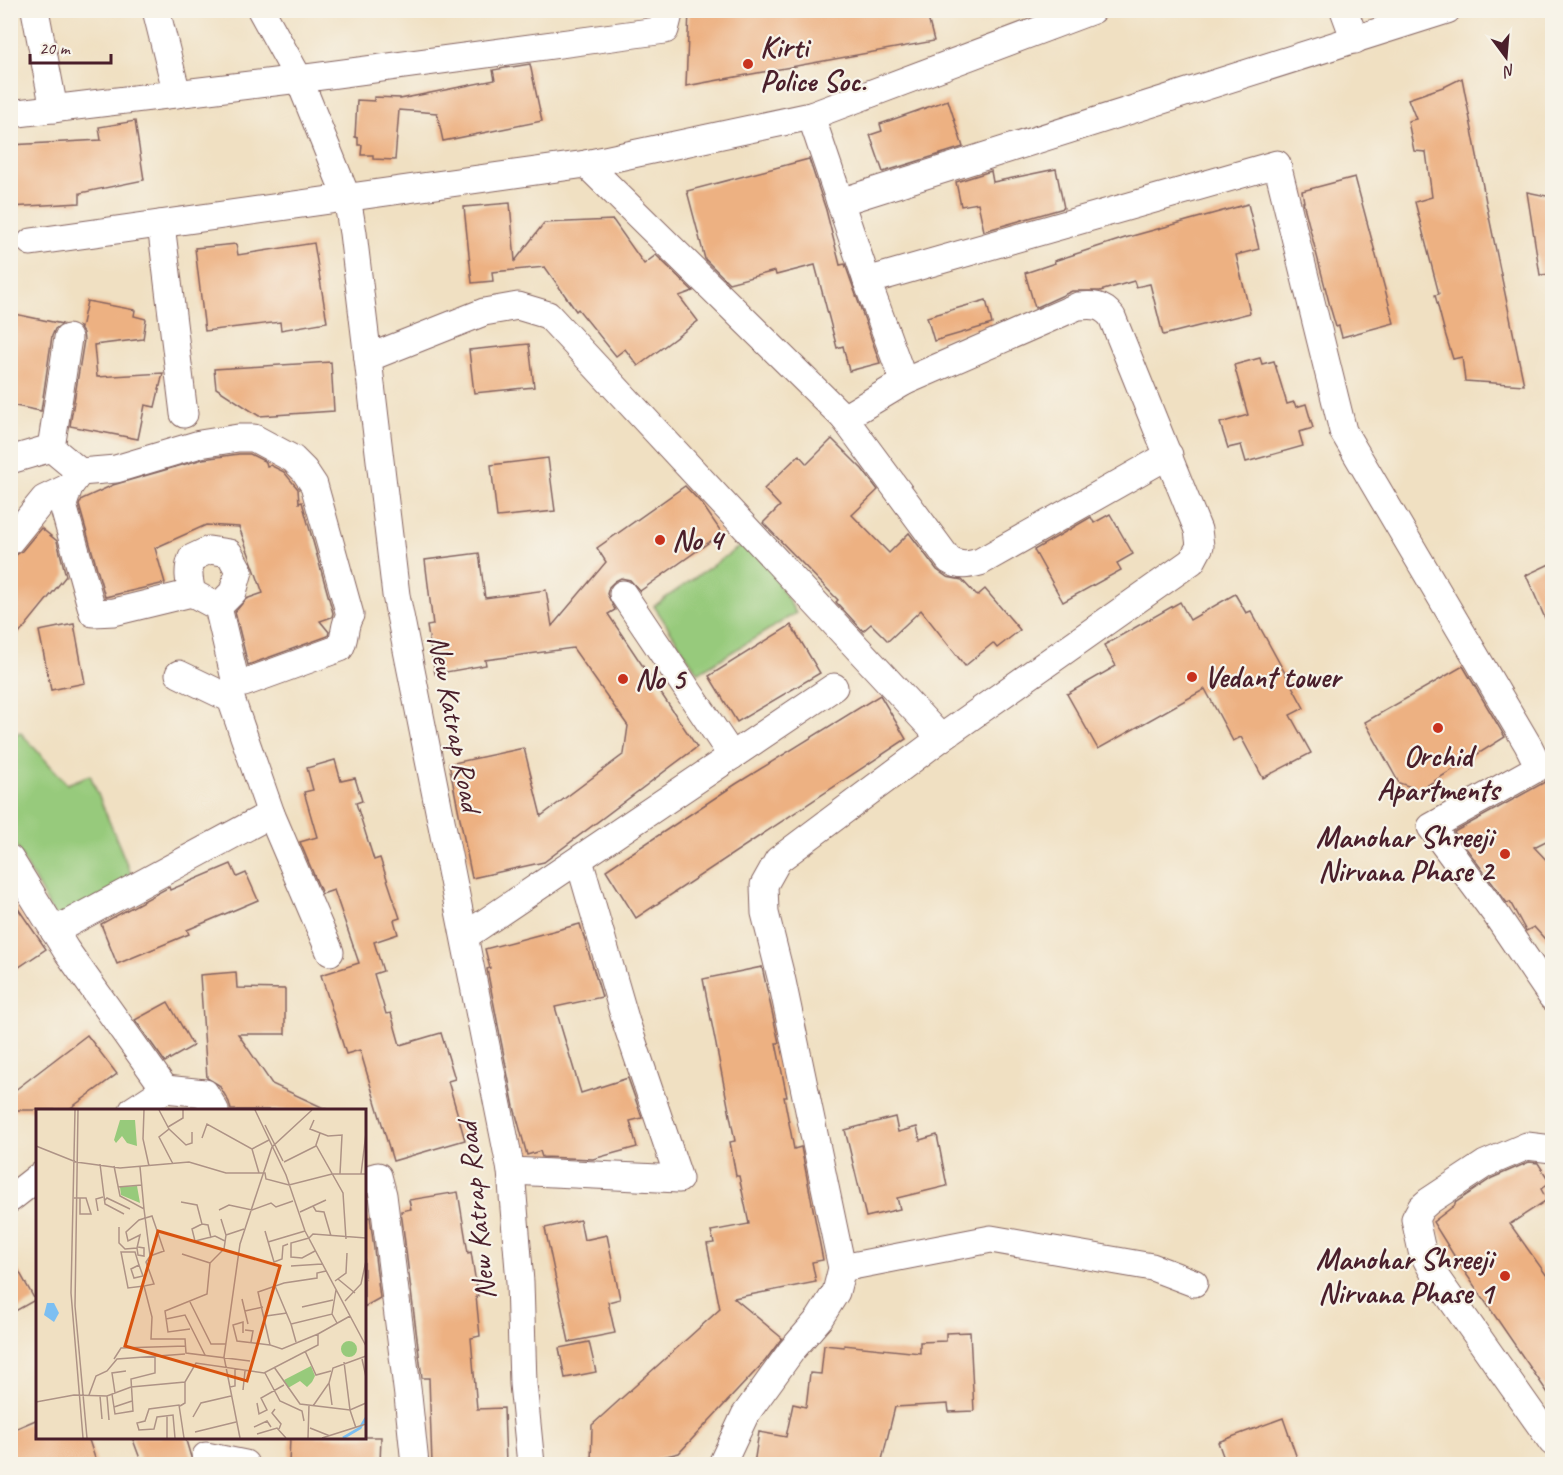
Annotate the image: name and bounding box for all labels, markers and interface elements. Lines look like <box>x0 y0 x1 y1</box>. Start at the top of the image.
scale bar <box>30 27 111 65</box>
north arrow <box>1476 27 1536 87</box>
place label: Kirti Police Soc. <box>760 28 867 100</box>
text: 20 m <box>39 37 72 59</box>
marker: Kirti Police Soc. <box>741 57 755 71</box>
text: N <box>1499 59 1517 82</box>
place label: No 4 <box>672 521 726 559</box>
marker: No 4 <box>653 533 667 547</box>
street label: New Katrap Road <box>419 632 491 818</box>
place label: Vedant tower <box>1204 658 1343 696</box>
place label: No 5 <box>635 660 688 698</box>
marker: Vedant tower <box>1185 670 1199 684</box>
marker: No 5 <box>616 672 630 686</box>
marker: Orchid Apartments <box>1431 721 1445 735</box>
place label: Orchid Apartments <box>1377 737 1503 809</box>
place label: Manohar Shreeji Nirvana Phase 2 <box>1316 818 1497 890</box>
marker: Manohar Shreeji Nirvana Phase 2 <box>1498 847 1512 861</box>
inset map <box>36 1109 366 1439</box>
street label: New Katrap Road <box>447 1116 504 1302</box>
place label: Manohar Shreeji Nirvana Phase 1 <box>1316 1240 1497 1312</box>
marker: Manohar Shreeji Nirvana Phase 1 <box>1498 1269 1512 1283</box>

